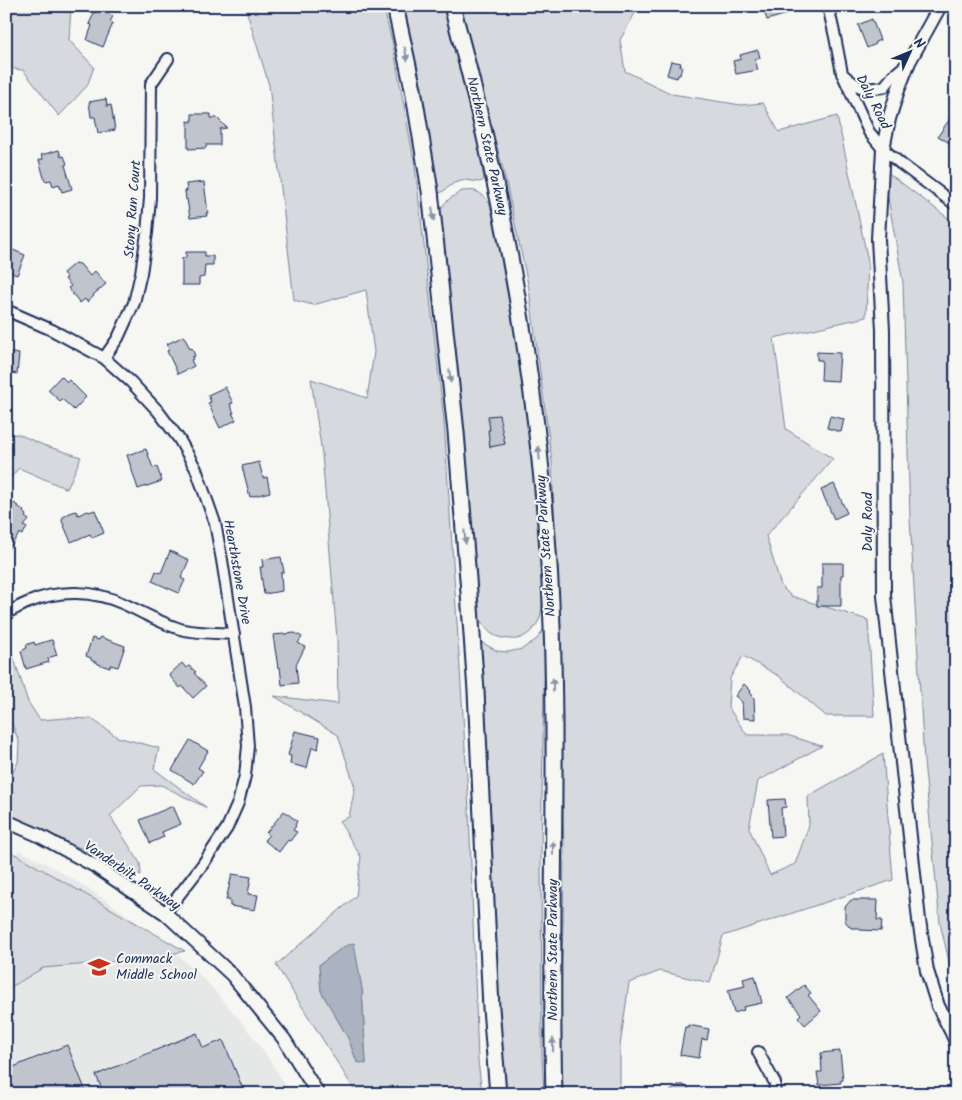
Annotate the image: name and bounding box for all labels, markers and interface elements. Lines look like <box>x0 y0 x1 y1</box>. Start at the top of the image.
north arrow <box>884 28 934 78</box>
text: N <box>908 33 930 55</box>
one-way arrow <box>402 46 410 61</box>
street label: Daly Road <box>850 71 897 134</box>
street label: Northern State Parkway <box>460 74 514 218</box>
street label: Stony Run Court <box>119 159 147 259</box>
one-way arrow <box>429 206 437 222</box>
one-way arrow <box>446 368 454 384</box>
one-way arrow <box>535 445 543 461</box>
street label: Northern State Parkway <box>530 474 562 618</box>
street label: Daly Road <box>857 491 879 552</box>
street label: Hearthstone Drive <box>217 518 257 627</box>
one-way arrow <box>461 530 469 546</box>
one-way arrow <box>549 677 557 693</box>
street label: Vanderbilt Parkway <box>79 835 185 917</box>
one-way arrow <box>549 839 557 855</box>
street label: Northern State Parkway <box>542 879 564 1021</box>
place label: Commack Middle School <box>116 948 198 986</box>
school or university icon: Commack Middle School <box>86 954 112 980</box>
one-way arrow <box>549 1037 557 1053</box>

